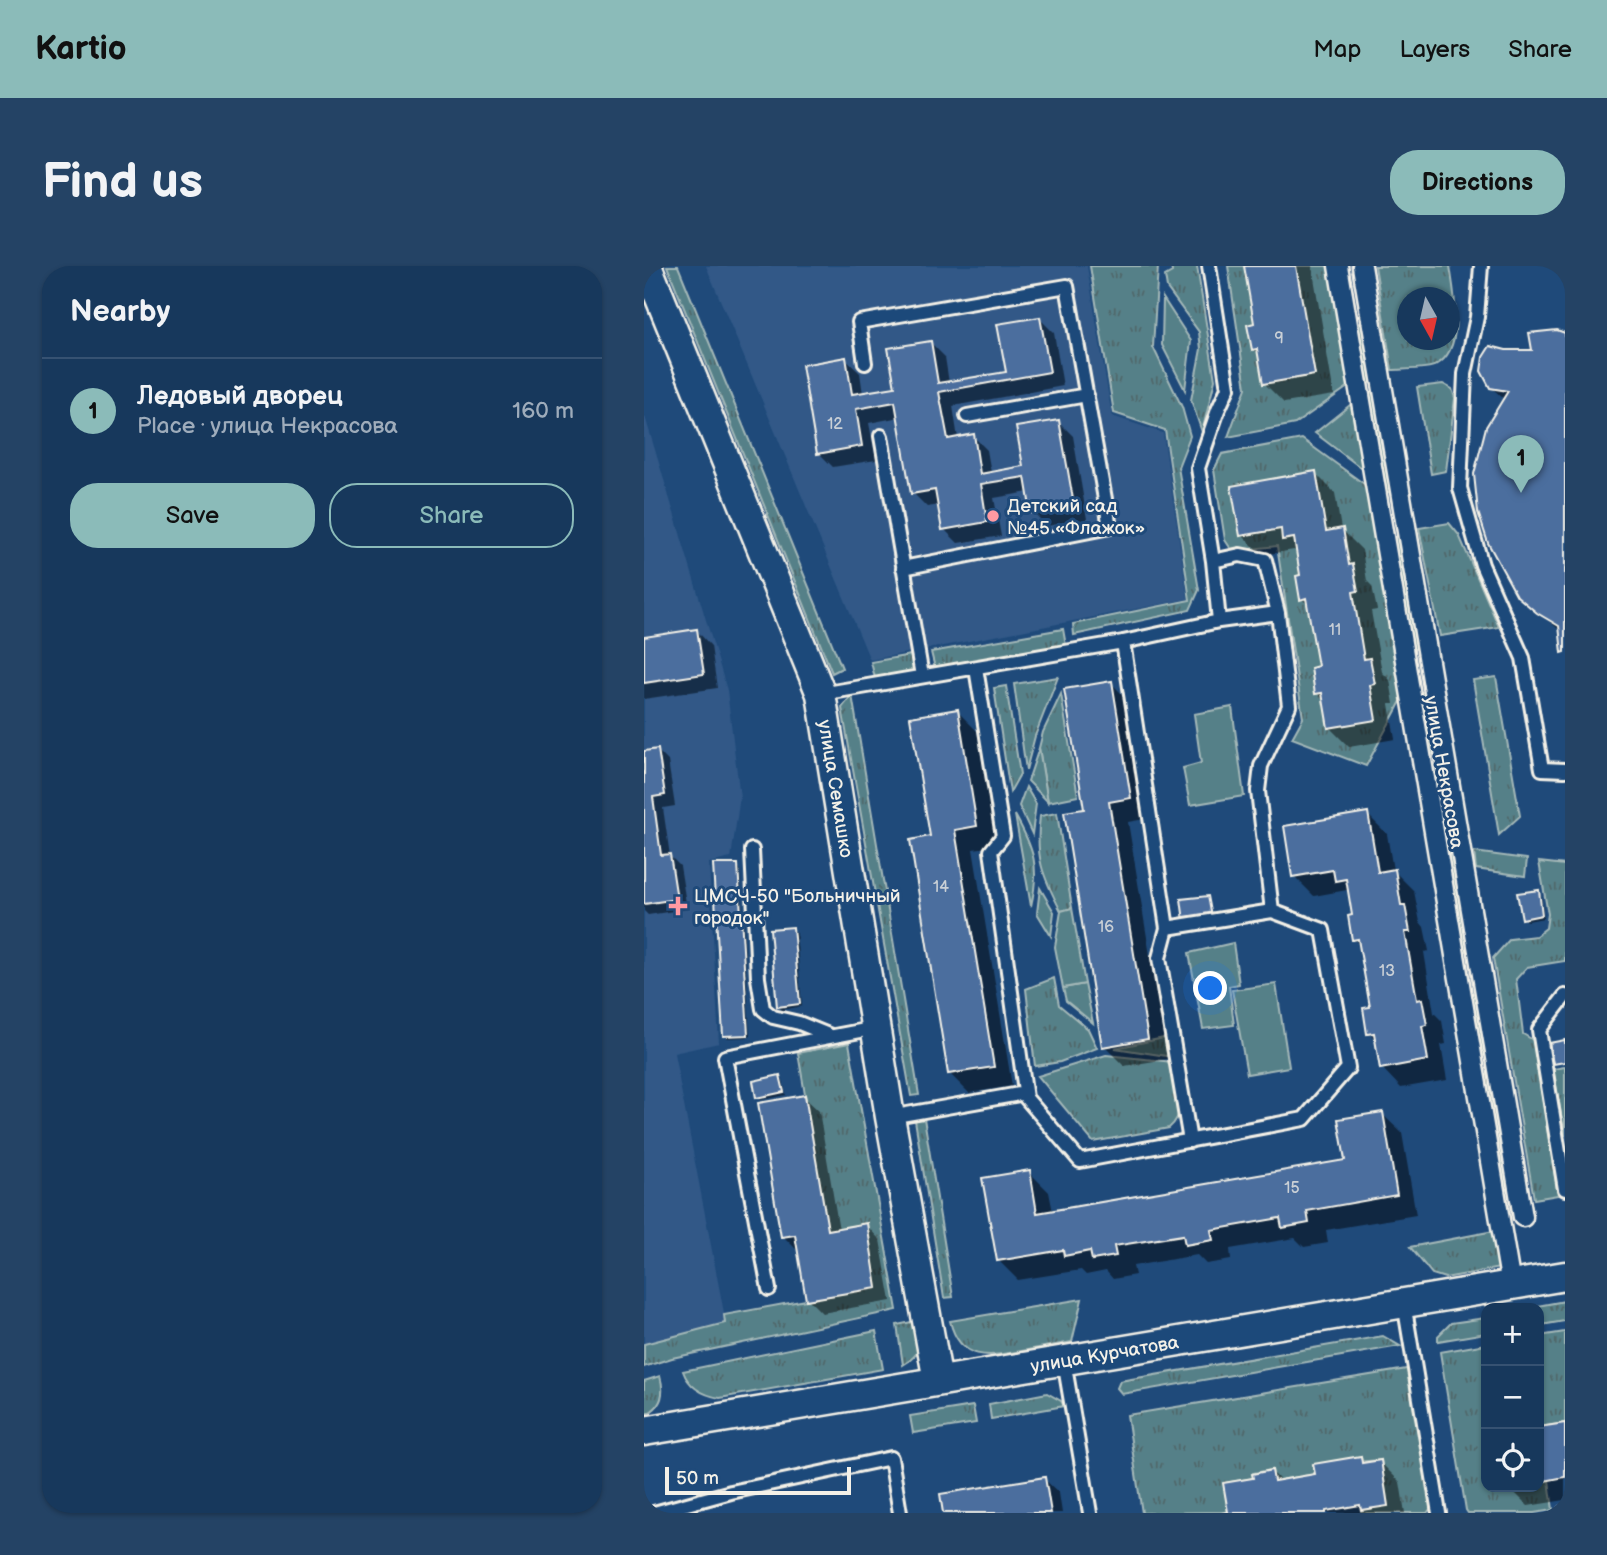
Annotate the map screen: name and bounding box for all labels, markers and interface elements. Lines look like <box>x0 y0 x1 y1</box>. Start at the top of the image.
text: Kartio <box>35 29 127 69</box>
text: Map <box>1313 35 1361 64</box>
text: Layers <box>1399 35 1470 64</box>
text: Share <box>1508 35 1572 64</box>
button: Directions <box>1390 150 1565 215</box>
text: Find us <box>42 153 203 212</box>
north arrow <box>1397 287 1460 350</box>
text: Nearby <box>70 294 170 330</box>
house number: 9 <box>1274 329 1284 348</box>
text: Ледовый дворец <box>137 381 343 412</box>
text: 1 <box>88 397 98 425</box>
text: 160 m <box>512 397 574 425</box>
text: Place · улица Некрасова <box>137 412 398 440</box>
house number: 12 <box>827 415 843 434</box>
pin: 1 <box>1498 435 1544 493</box>
button: Save <box>70 483 315 548</box>
button: Share <box>329 483 574 548</box>
place label: Детский сад №45 «Флажок» <box>1007 495 1145 540</box>
marker: Детский сад №45 «Флажок» <box>985 508 1001 524</box>
house number: 11 <box>1329 621 1341 640</box>
street label: улица Некрасова <box>1419 694 1468 851</box>
street label: улица Семашко <box>812 718 858 860</box>
house number: 14 <box>933 878 949 897</box>
place label: ЦМСЧ-50 "Больничный городок" <box>694 885 901 930</box>
marker: ЦМСЧ-50 "Больничный городок" <box>668 896 688 916</box>
house number: 16 <box>1098 918 1114 937</box>
house number: 13 <box>1379 962 1395 981</box>
your location <box>1193 971 1227 1005</box>
house number: 15 <box>1284 1179 1300 1198</box>
map controls <box>1481 1303 1544 1492</box>
button: + <box>1481 1303 1544 1366</box>
street label: улица Курчатова <box>1029 1331 1181 1379</box>
button: − <box>1481 1366 1544 1429</box>
button: locate <box>1481 1429 1544 1492</box>
scale bar <box>665 1464 850 1496</box>
text: 50 m <box>676 1467 719 1490</box>

